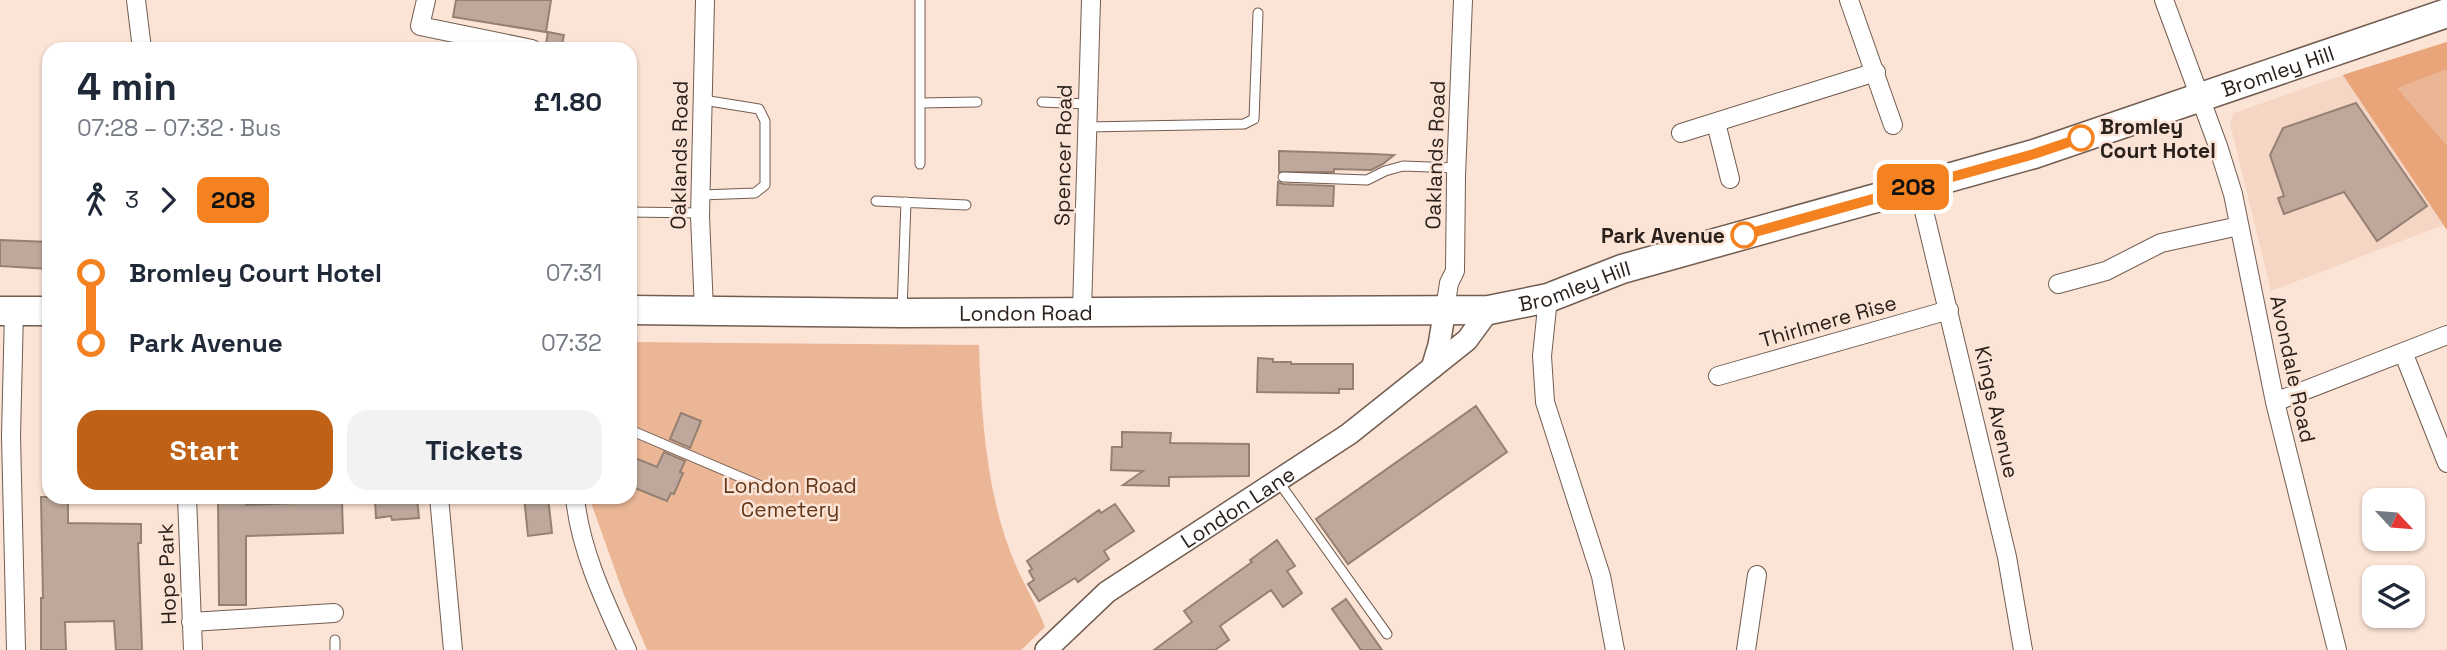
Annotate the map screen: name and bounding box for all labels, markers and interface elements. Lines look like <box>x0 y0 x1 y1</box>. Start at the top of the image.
street label: Bromley Hill <box>2218 39 2338 103</box>
text: 4 min <box>77 63 177 111</box>
street label: Oaklands Road <box>664 80 694 230</box>
street label: Oaklands Road <box>1419 80 1451 230</box>
street label: Spencer Road <box>1048 84 1078 226</box>
text: £1.80 <box>533 85 602 119</box>
text: 07:28 – 07:32 · Bus <box>77 113 281 143</box>
place label: Bromley Court Hotel <box>2100 113 2216 164</box>
marker: Bromley Court Hotel <box>2068 125 2094 151</box>
line badge: 208 <box>1873 164 1953 210</box>
text: 208 <box>1891 171 1935 202</box>
icon: walk <box>77 181 115 219</box>
icon: forward <box>149 181 187 219</box>
text: 208 <box>211 184 255 215</box>
text: 3 <box>125 185 139 215</box>
place label: Park Avenue <box>1601 222 1725 249</box>
marker: Park Avenue <box>1731 222 1757 248</box>
street label: Bromley Hill <box>1516 254 1633 317</box>
text: Bromley Court Hotel <box>129 256 382 290</box>
text: 07:31 <box>546 258 602 288</box>
street label: Thirlmere Rise <box>1756 289 1900 353</box>
street label: Avondale Road <box>2264 293 2322 445</box>
street label: London Road <box>959 299 1093 326</box>
text: Park Avenue <box>129 326 283 360</box>
text: 07:32 <box>541 328 602 358</box>
street label: Kings Avenue <box>1969 343 2025 481</box>
button: Start <box>77 410 333 490</box>
button: Tickets <box>347 410 602 490</box>
street label: London Lane <box>1175 460 1300 554</box>
park label: London Road Cemetery <box>723 472 857 523</box>
north arrow <box>2362 488 2426 551</box>
map controls <box>2362 488 2425 628</box>
street label: Hope Park <box>152 523 182 625</box>
button: layers <box>2362 565 2425 628</box>

